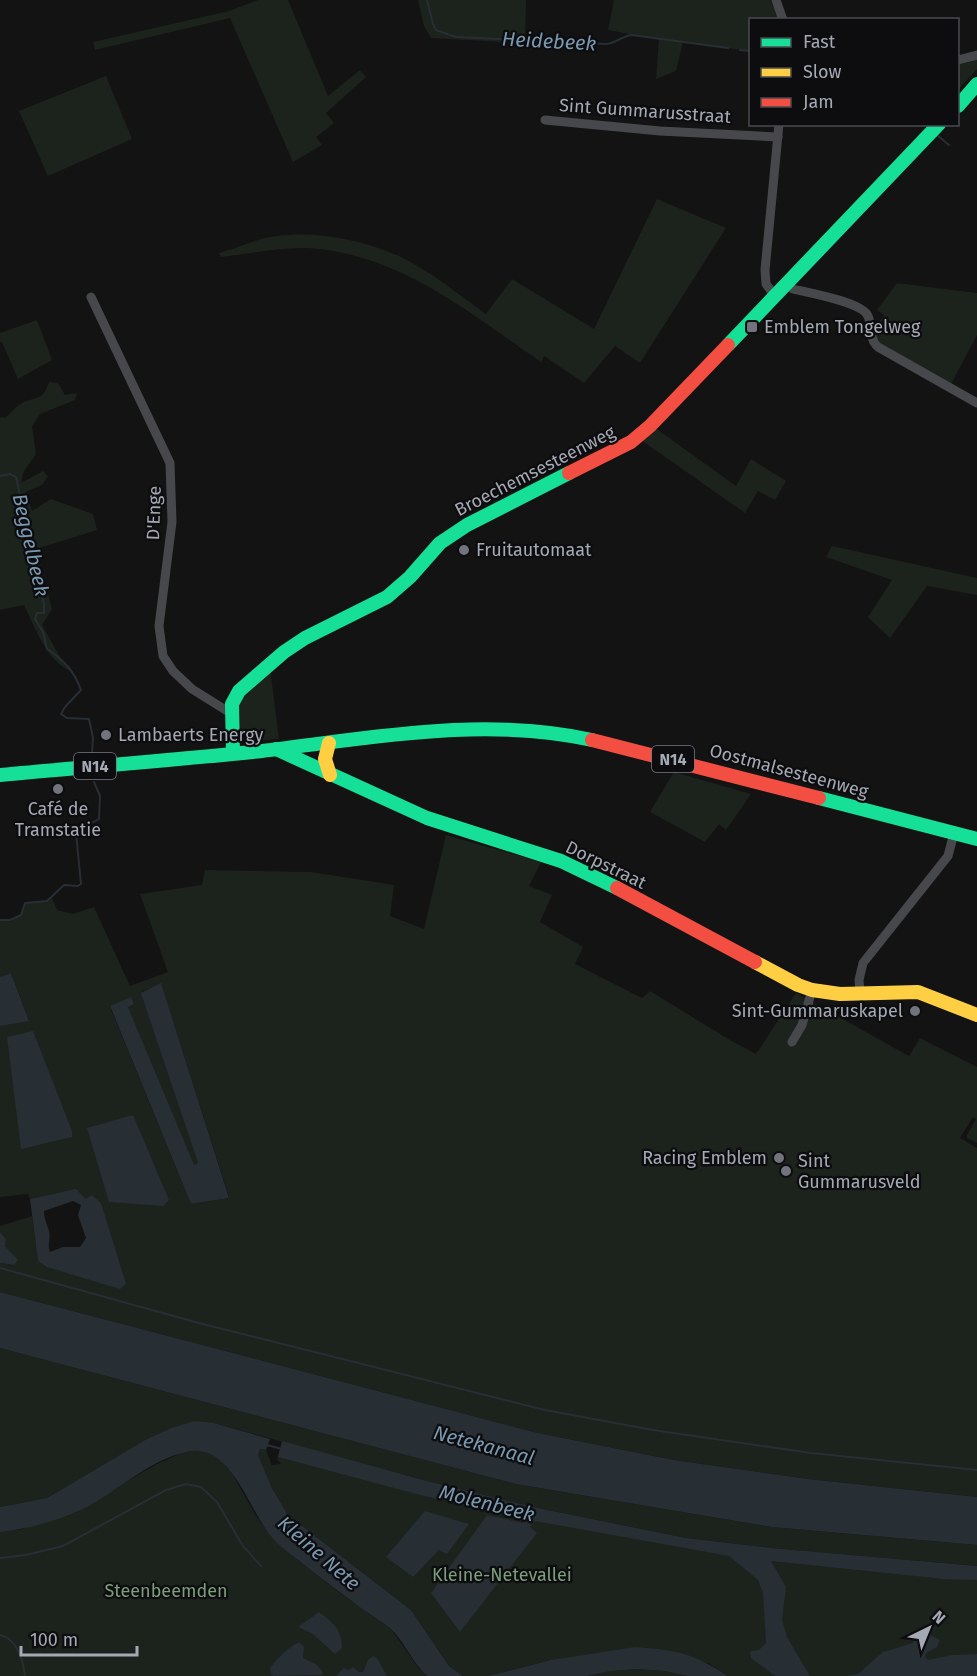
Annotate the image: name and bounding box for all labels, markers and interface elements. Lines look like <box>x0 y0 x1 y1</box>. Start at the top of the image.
legend <box>749 18 959 126</box>
water label: Heidebeek <box>501 27 597 55</box>
text: Fast <box>803 31 836 53</box>
text: Slow <box>803 61 842 83</box>
text: Jam <box>803 91 834 113</box>
street label: Sint Gummarusstraat <box>558 94 732 128</box>
place label: Emblem Tongelweg <box>764 316 921 338</box>
marker: Emblem Tongelweg <box>745 320 759 334</box>
street label: Broechemsesteenweg <box>451 421 619 521</box>
street label: D'Enge <box>142 485 166 541</box>
water label: Beggelbeek <box>8 491 54 599</box>
place label: Fruitautomaat <box>476 539 592 561</box>
marker: Fruitautomaat <box>457 543 471 557</box>
place label: Lambaerts Energy <box>118 724 264 746</box>
marker: Lambaerts Energy <box>99 728 113 742</box>
street label: Oostmalsesteenweg <box>707 739 871 803</box>
road number: N14 <box>652 746 694 772</box>
road number: N14 <box>74 753 116 779</box>
marker: Café de Tramstatie <box>51 782 65 796</box>
place label: Café de Tramstatie <box>15 798 101 841</box>
street label: Dorpstraat <box>562 836 650 894</box>
place label: Sint-Gummaruskapel <box>732 1000 903 1022</box>
marker: Sint-Gummaruskapel <box>908 1004 922 1018</box>
place label: Racing Emblem <box>642 1147 767 1169</box>
place label: Sint Gummarusveld <box>798 1150 921 1193</box>
marker: Racing Emblem <box>772 1151 786 1165</box>
marker: Sint Gummarusveld <box>779 1164 793 1178</box>
water label: Netekanaal <box>431 1420 537 1470</box>
water label: Molenbeek <box>437 1480 537 1526</box>
water label: Kleine Nete <box>273 1511 365 1595</box>
park label: Kleine-Netevallei <box>432 1564 572 1586</box>
park label: Steenbeemden <box>104 1580 228 1602</box>
north arrow <box>899 1598 959 1658</box>
text: N <box>929 1607 949 1628</box>
scale bar <box>21 1619 136 1657</box>
text: 100 m <box>30 1629 78 1651</box>

